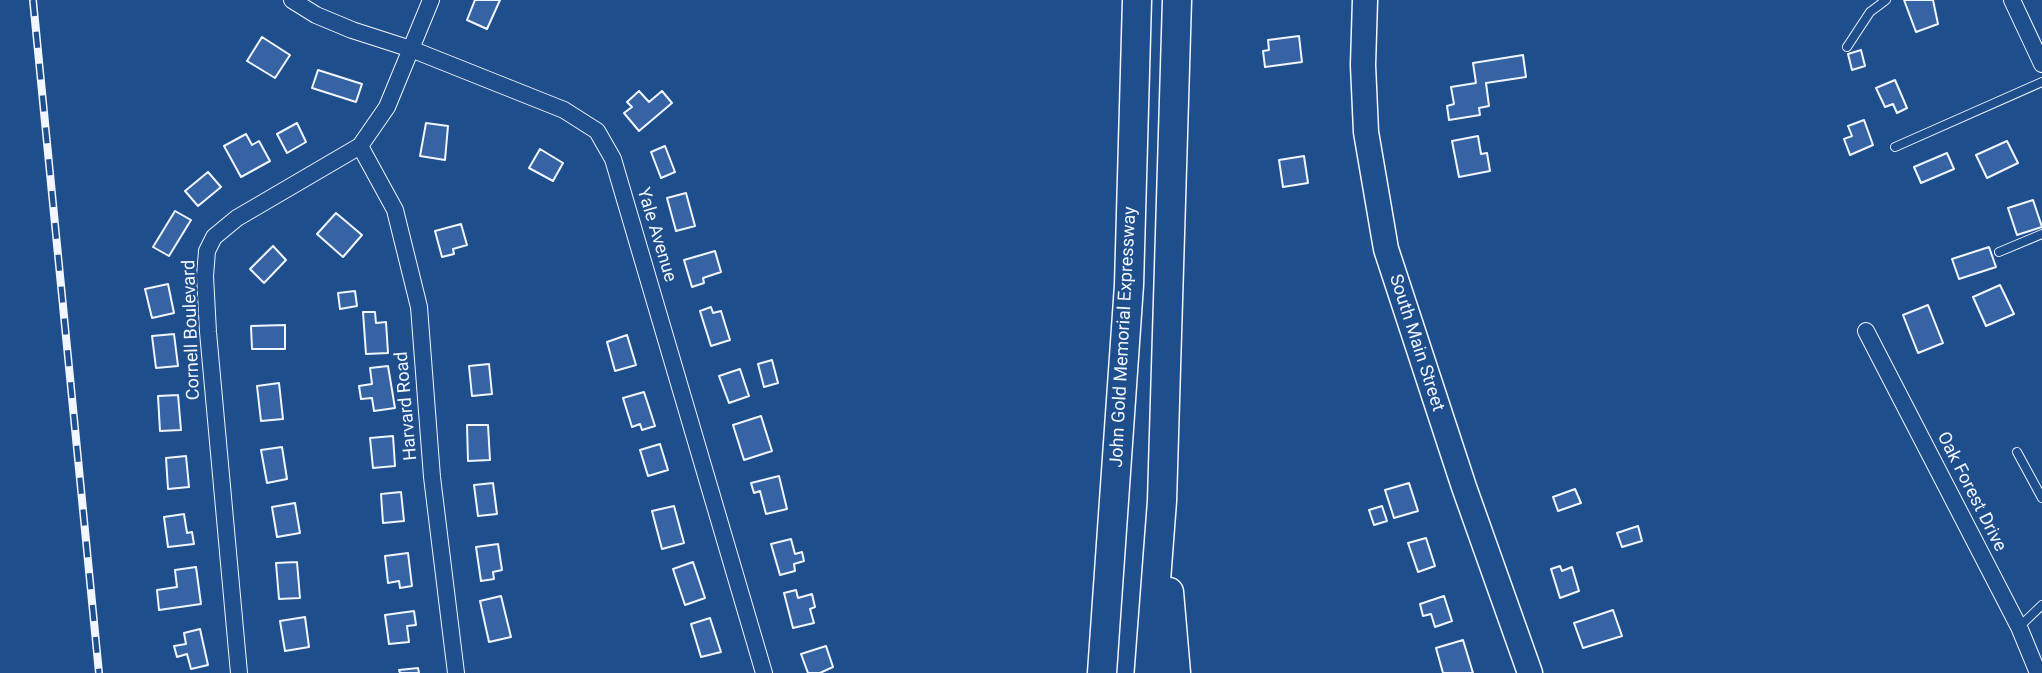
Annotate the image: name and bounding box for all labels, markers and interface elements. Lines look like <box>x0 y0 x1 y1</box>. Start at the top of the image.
street label: Yale Avenue <box>631 185 681 285</box>
street label: John Gold Memorial Expressway <box>1106 206 1142 468</box>
street label: Cornell Boulevard <box>179 259 205 401</box>
street label: South Main Street <box>1384 272 1448 414</box>
street label: Harvard Road <box>391 351 423 461</box>
street label: Oak Forest Drive <box>1932 429 2010 555</box>

